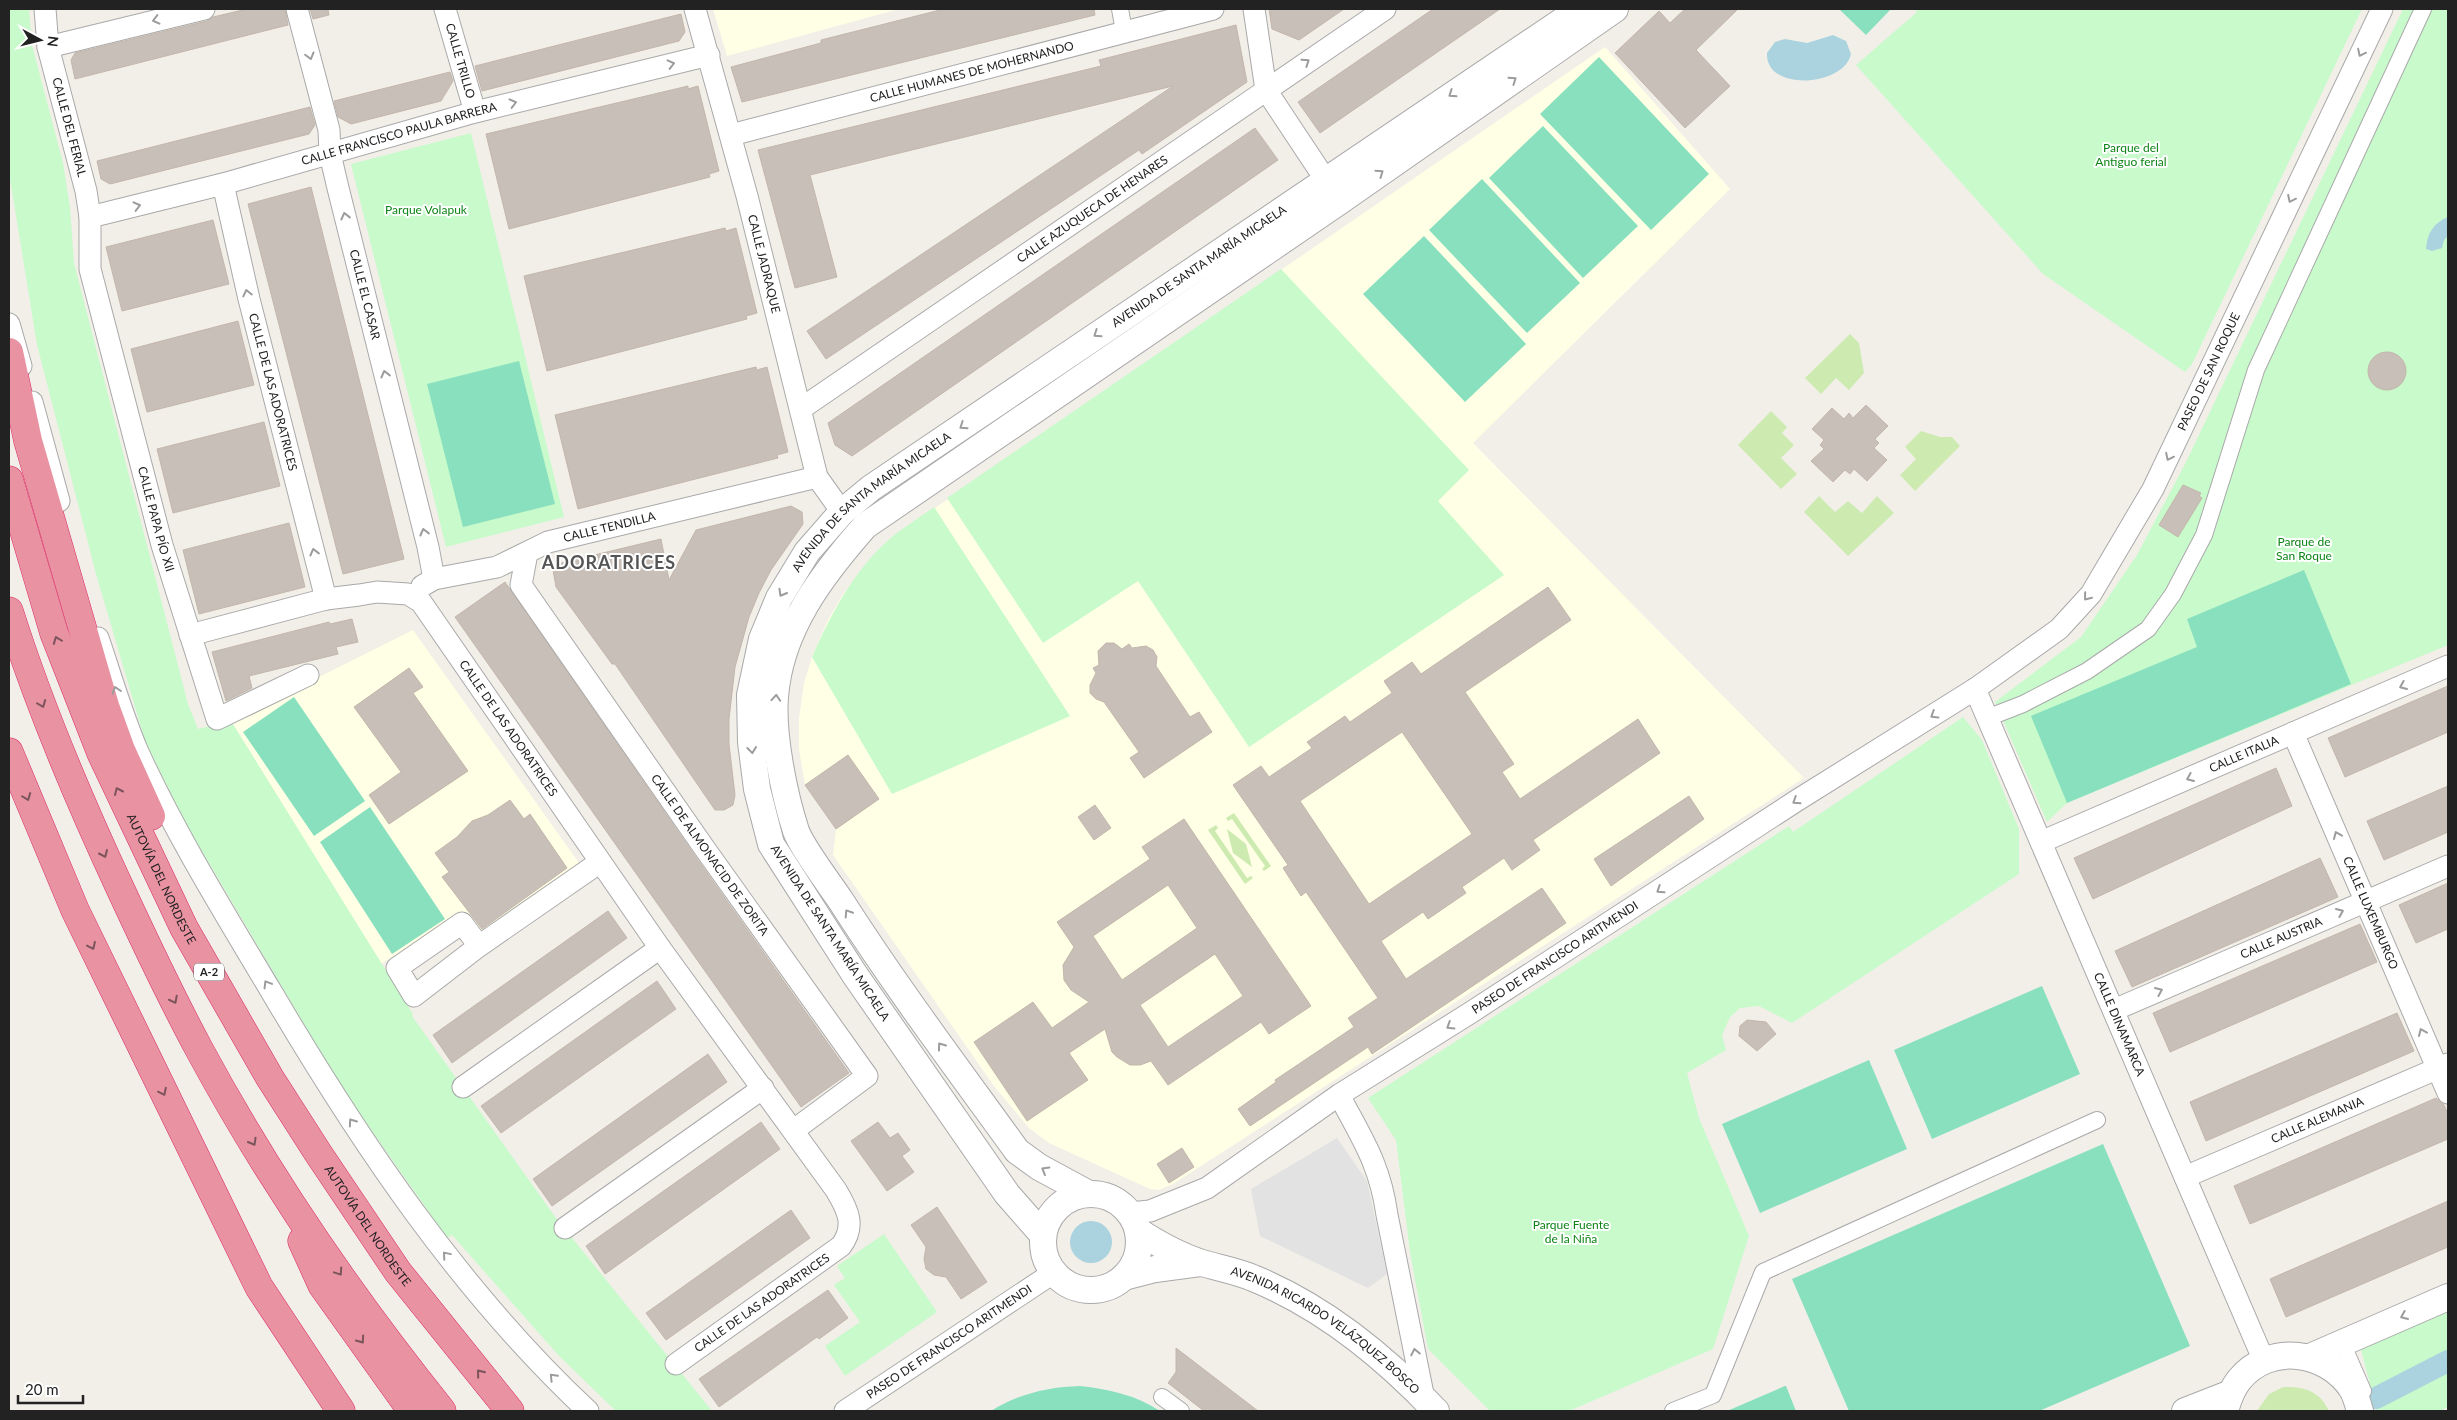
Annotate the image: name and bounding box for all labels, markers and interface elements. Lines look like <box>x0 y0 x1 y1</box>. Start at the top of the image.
one-way arrow <box>152 14 161 25</box>
north arrow <box>15 15 65 65</box>
street label: CALLE TRILLO <box>443 21 479 100</box>
text: N <box>44 35 62 48</box>
street label: CALLE HUMANES DE MOHERNANDO <box>868 38 1076 105</box>
one-way arrow <box>2357 48 2368 57</box>
one-way arrow <box>304 51 314 59</box>
one-way arrow <box>666 59 675 70</box>
one-way arrow <box>1300 59 1310 68</box>
street label: CALLE DEL FERIAL <box>49 76 90 178</box>
one-way arrow <box>1507 77 1517 86</box>
one-way arrow <box>1448 88 1457 98</box>
one-way arrow <box>508 98 517 109</box>
street label: CALLE FRANCISCO PAULA BARRERA <box>299 99 499 168</box>
park label: Parque del Antiguo ferial <box>2095 140 2167 169</box>
street label: CALLE AZUQUECA DE HENARES <box>1014 152 1171 266</box>
one-way arrow <box>1374 170 1384 179</box>
one-way arrow <box>2287 194 2297 203</box>
street label: AVENIDA DE SANTA MARÍA MICAELA <box>1108 201 1290 330</box>
one-way arrow <box>133 202 141 212</box>
park label: Parque Volapuk <box>385 202 468 217</box>
one-way arrow <box>340 212 351 221</box>
street label: CALLE JADRAQUE <box>745 213 784 315</box>
street label: CALLE EL CASAR <box>347 248 384 342</box>
one-way arrow <box>242 288 253 297</box>
street label: PASEO DE SAN ROQUE <box>2174 310 2243 433</box>
street label: CALLE DE LAS ADORATRICES <box>246 311 301 472</box>
one-way arrow <box>1093 328 1103 337</box>
one-way arrow <box>380 370 390 378</box>
one-way arrow <box>959 419 968 429</box>
street label: AVENIDA DE SANTA MARÍA MICAELA <box>789 428 954 575</box>
one-way arrow <box>2165 451 2175 460</box>
street label: CALLE PAPA PÍO XII <box>135 465 178 573</box>
street label: CALLE TENDILLA <box>562 508 658 545</box>
one-way arrow <box>419 527 430 536</box>
park label: Parque de San Roque <box>2276 534 2332 563</box>
one-way arrow <box>310 548 320 556</box>
district label: ADORATRICES <box>541 551 676 573</box>
one-way arrow <box>778 588 788 597</box>
one-way arrow <box>2085 591 2093 600</box>
one-way arrow <box>53 636 63 645</box>
street label: CALLE DE LAS ADORATRICES <box>456 657 561 799</box>
one-way arrow <box>2400 680 2408 690</box>
one-way arrow <box>111 686 121 695</box>
one-way arrow <box>770 694 781 702</box>
one-way arrow <box>36 699 46 707</box>
one-way arrow <box>1930 708 1939 718</box>
street label: CALLE ITALIA <box>2207 732 2281 775</box>
one-way arrow <box>746 746 757 754</box>
street label: CALLE DE ALMONACID DE ZORITA <box>648 771 773 939</box>
one-way arrow <box>2186 771 2195 782</box>
one-way arrow <box>114 787 125 796</box>
one-way arrow <box>20 792 31 801</box>
one-way arrow <box>1793 795 1802 804</box>
street label: AUTOVÍA DEL NORDESTE <box>124 811 200 947</box>
one-way arrow <box>2333 831 2344 840</box>
street label: AVENIDA DE SANTA MARÍA MICAELA <box>768 842 894 1024</box>
one-way arrow <box>98 849 109 858</box>
street label: CALLE LUXEMBURGO <box>2340 854 2402 972</box>
one-way arrow <box>1656 883 1665 893</box>
street label: PASEO DE FRANCISCO ARITMENDI <box>1469 898 1641 1017</box>
one-way arrow <box>2335 908 2344 919</box>
one-way arrow <box>845 909 855 918</box>
street label: CALLE AUSTRIA <box>2238 913 2325 962</box>
one-way arrow <box>86 941 97 950</box>
road number: A-2 <box>194 964 224 980</box>
street label: CALLE DINAMARCA <box>2091 970 2149 1079</box>
one-way arrow <box>263 980 273 989</box>
one-way arrow <box>2154 986 2163 997</box>
one-way arrow <box>168 995 178 1004</box>
one-way arrow <box>1447 1020 1456 1029</box>
one-way arrow <box>2418 1028 2429 1037</box>
one-way arrow <box>939 1043 947 1052</box>
one-way arrow <box>157 1087 167 1096</box>
street label: CALLE ALEMANIA <box>2269 1093 2366 1146</box>
one-way arrow <box>349 1118 358 1128</box>
one-way arrow <box>247 1137 257 1146</box>
street label: AUTOVÍA DEL NORDESTE <box>321 1162 414 1289</box>
one-way arrow <box>1041 1166 1050 1176</box>
park label: Parque Fuente de la Niña <box>1533 1217 1609 1246</box>
street label: CALLE DE LAS ADORATRICES <box>691 1250 832 1355</box>
one-way arrow <box>443 1252 451 1261</box>
street label: AVENIDA RICARDO VELÁZQUEZ BOSCO <box>1229 1263 1423 1397</box>
one-way arrow <box>333 1266 342 1276</box>
street label: PASEO DE FRANCISCO ARITMENDI <box>863 1281 1034 1402</box>
one-way arrow <box>2400 1311 2408 1321</box>
one-way arrow <box>355 1334 364 1343</box>
one-way arrow <box>1410 1347 1420 1356</box>
one-way arrow <box>477 1370 485 1379</box>
scale bar <box>18 1372 82 1404</box>
one-way arrow <box>550 1374 559 1383</box>
text: 20 m <box>25 1380 59 1398</box>

